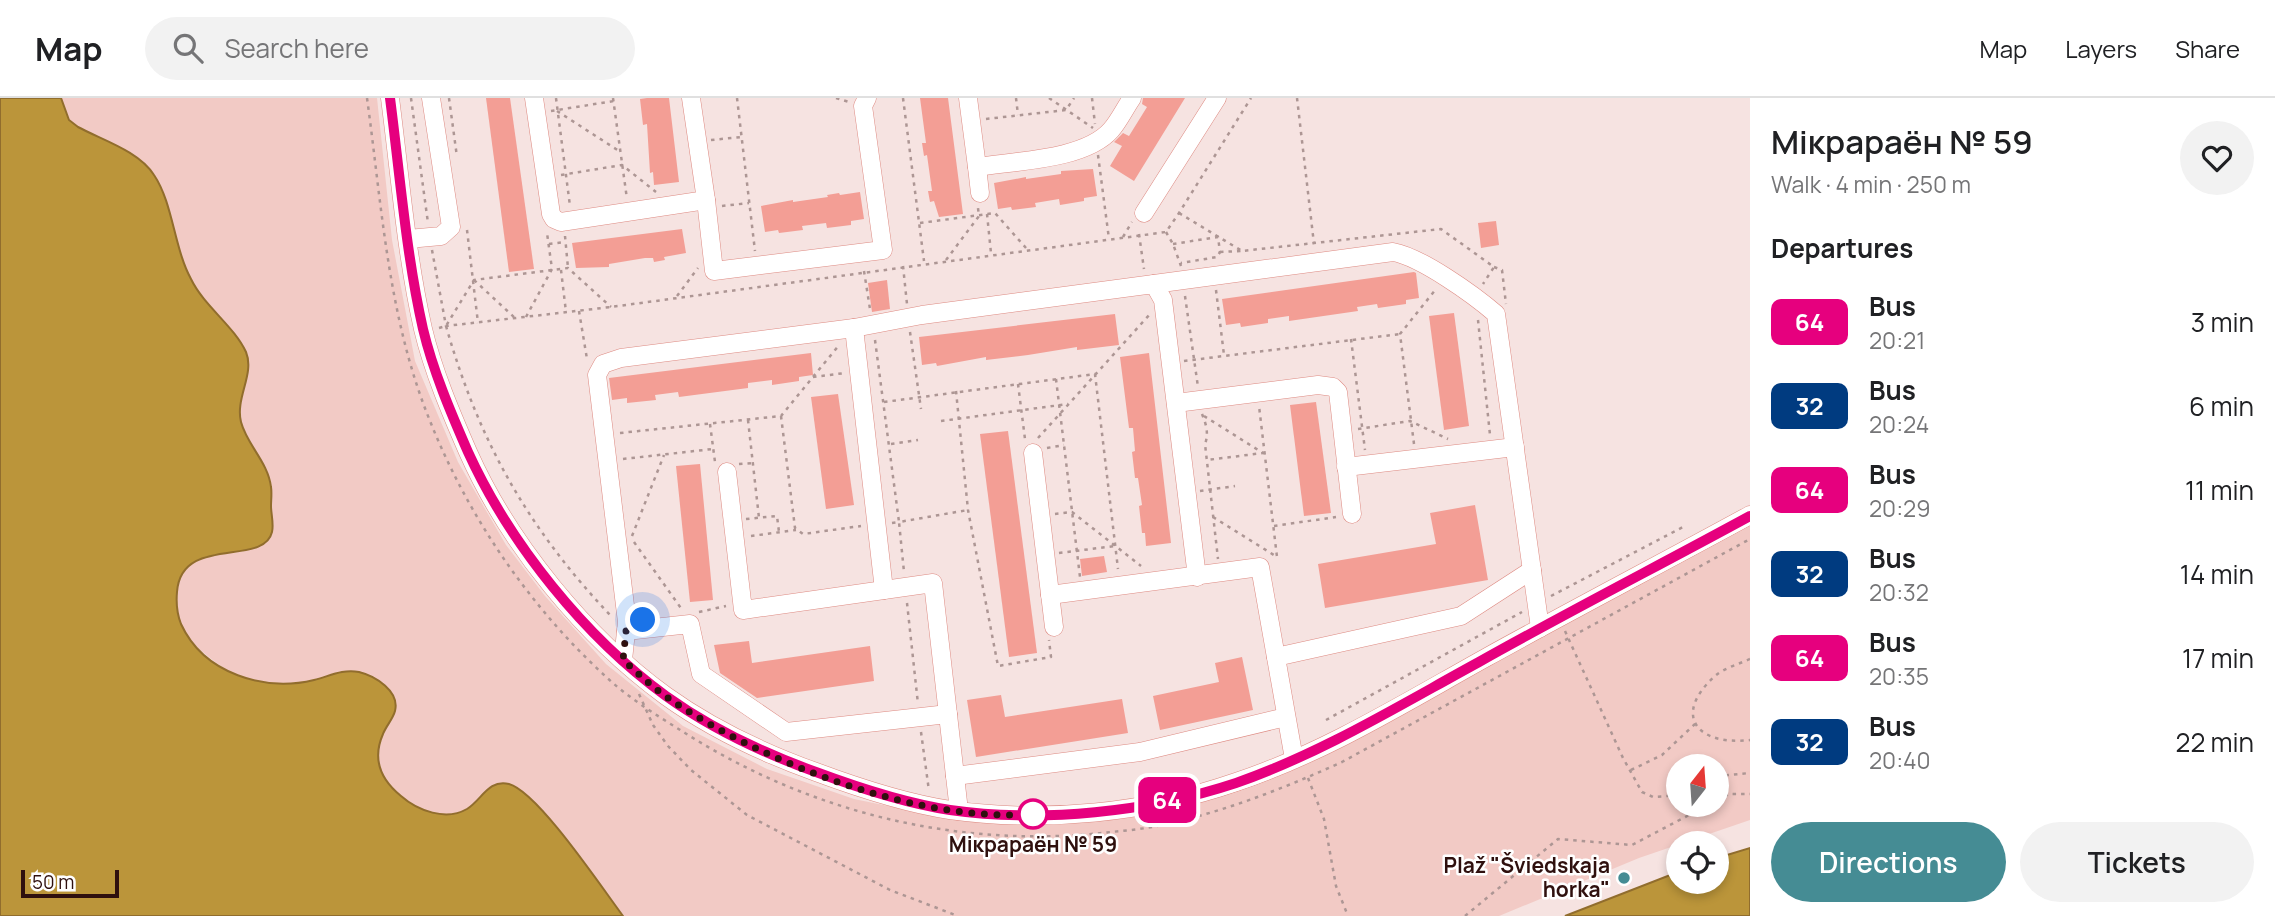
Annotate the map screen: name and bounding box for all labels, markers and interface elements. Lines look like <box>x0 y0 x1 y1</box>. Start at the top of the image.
search box <box>145 17 635 80</box>
text: Map <box>35 26 103 71</box>
icon: search <box>169 29 207 67</box>
text: Search here <box>225 30 369 66</box>
text: Map <box>1980 32 2027 65</box>
text: Layers <box>2065 32 2137 65</box>
text: Share <box>2175 32 2240 65</box>
text: Мікрараён № 59 <box>1771 119 2033 164</box>
button: heart <box>2180 121 2254 195</box>
text: Walk · 4 min · 250 m <box>1771 168 1971 200</box>
text: Departures <box>1771 230 1913 266</box>
text: Bus <box>1869 288 1916 324</box>
text: 3 min <box>2191 304 2254 340</box>
text: 64 <box>1795 305 1824 338</box>
text: 20:21 <box>1869 324 1925 356</box>
text: Bus <box>1869 372 1916 408</box>
text: 6 min <box>2189 388 2254 424</box>
text: 32 <box>1795 389 1824 422</box>
text: 20:24 <box>1869 408 1929 440</box>
text: Bus <box>1869 456 1916 492</box>
text: 11 min <box>2185 472 2254 508</box>
text: 64 <box>1795 473 1824 506</box>
text: 20:29 <box>1869 492 1930 524</box>
text: Bus <box>1869 540 1916 576</box>
text: 14 min <box>2180 556 2254 592</box>
text: 32 <box>1795 557 1824 590</box>
text: 20:32 <box>1869 576 1929 608</box>
your location <box>625 602 660 637</box>
text: Bus <box>1869 624 1916 660</box>
text: 17 min <box>2182 640 2254 676</box>
text: 64 <box>1795 641 1824 674</box>
text: 20:35 <box>1869 660 1929 692</box>
text: Bus <box>1869 708 1916 744</box>
text: 22 min <box>2176 724 2254 760</box>
text: 32 <box>1795 725 1824 758</box>
text: 20:40 <box>1869 744 1931 776</box>
north arrow <box>1666 754 1729 817</box>
map controls <box>1666 754 1729 894</box>
line badge: 64 <box>1136 777 1198 823</box>
text: 64 <box>1152 783 1182 816</box>
marker: Мікрараён № 59 <box>1018 799 1048 829</box>
button: Directions <box>1771 822 2006 902</box>
button: Tickets <box>2020 822 2254 902</box>
place label: Мікрараён № 59 <box>949 830 1117 858</box>
button: locate <box>1666 831 1729 894</box>
place label: Plaž "Šviedskaja horka" <box>1444 851 1610 903</box>
scale bar <box>21 867 119 899</box>
text: 50 m <box>32 869 74 895</box>
marker: Plaž "Šviedskaja horka" <box>1616 870 1632 886</box>

